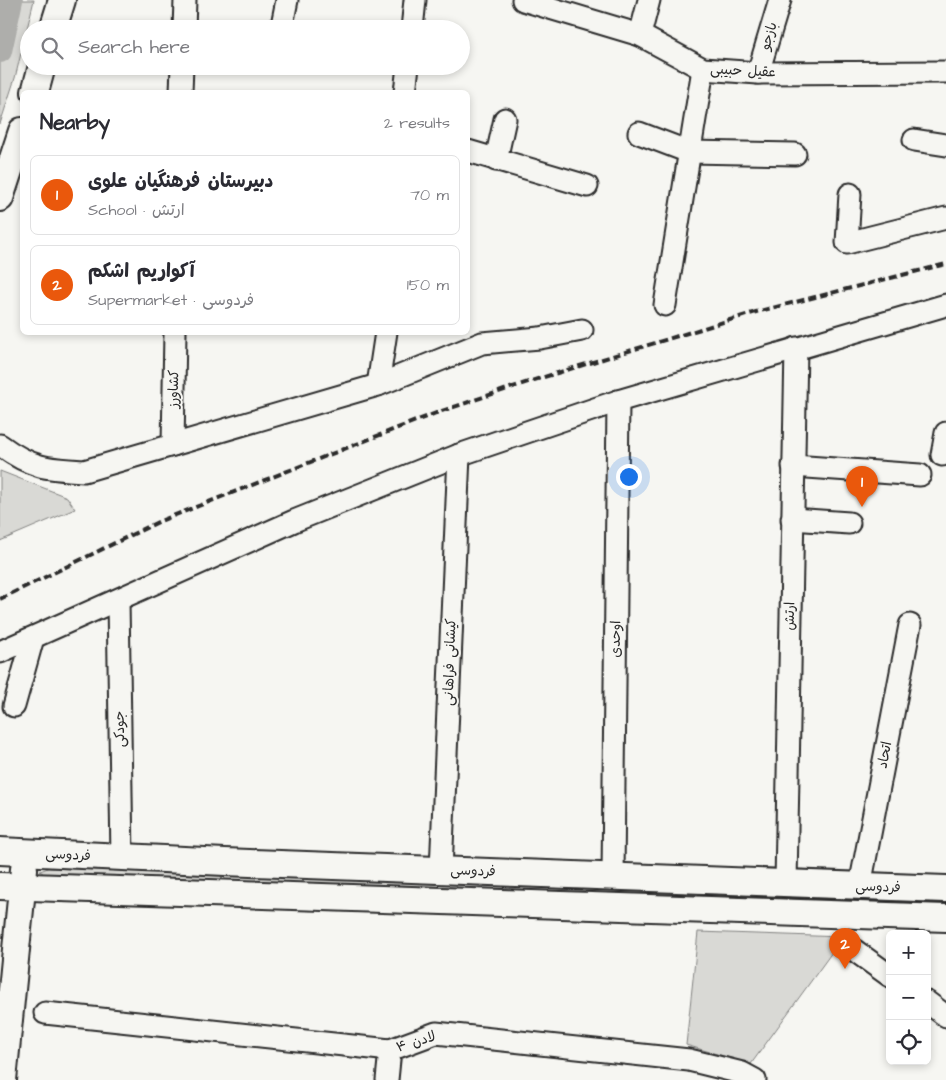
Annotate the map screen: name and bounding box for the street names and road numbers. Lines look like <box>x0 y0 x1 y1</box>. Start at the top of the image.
street label: بازجو <box>755 20 783 53</box>
street label: عقیل حبیبی <box>710 59 776 83</box>
street label: کشاورز <box>164 370 184 409</box>
street label: ارتش <box>780 601 800 631</box>
street label: کیشانی فراهانی <box>438 618 462 706</box>
street label: اوحدی <box>606 620 626 658</box>
street label: جودکی <box>110 711 130 747</box>
street label: اتحاد <box>873 740 897 770</box>
street label: فردوسی <box>45 844 91 866</box>
street label: فردوسی <box>450 860 496 882</box>
street label: فردوسی <box>855 876 901 898</box>
street label: لادن ۴ <box>394 1026 438 1058</box>

